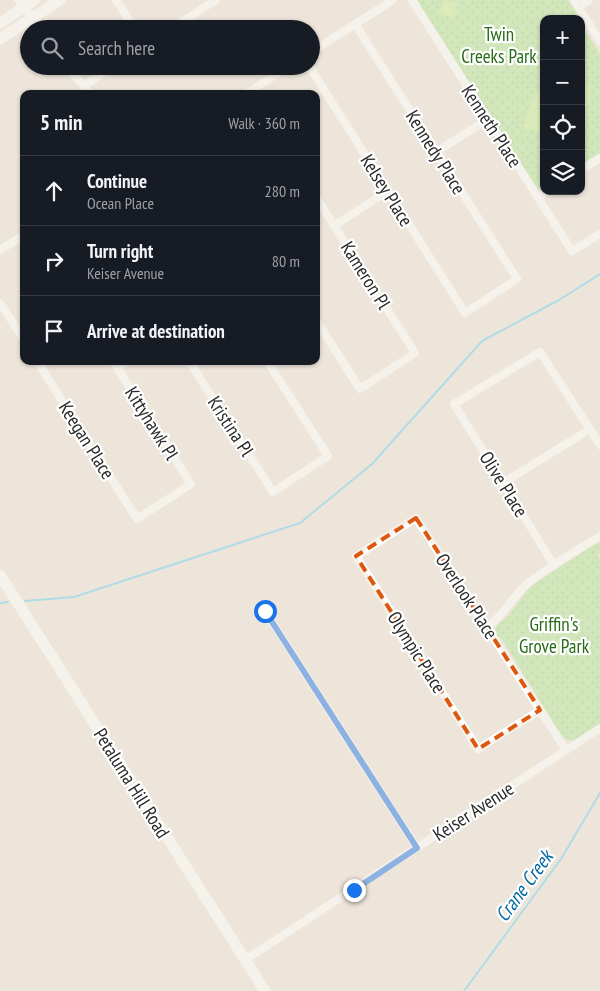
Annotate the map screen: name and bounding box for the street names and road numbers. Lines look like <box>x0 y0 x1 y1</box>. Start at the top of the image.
street label: Kenneth Place <box>456 80 528 172</box>
street label: Kennedy Place <box>401 105 471 199</box>
street label: Kelsey Place <box>356 150 419 231</box>
street label: Kameron Pl <box>336 237 396 314</box>
street label: Kittyhawk Pl <box>120 382 184 465</box>
street label: Kristina Pl <box>203 391 260 461</box>
street label: Keegan Place <box>54 397 120 483</box>
street label: Olive Place <box>474 447 534 521</box>
street label: Overlook Place <box>430 549 504 643</box>
street label: Olympic Place <box>382 607 452 698</box>
street label: Petaluma Hill Road <box>89 724 175 842</box>
street label: Keiser Avenue <box>428 776 518 846</box>

